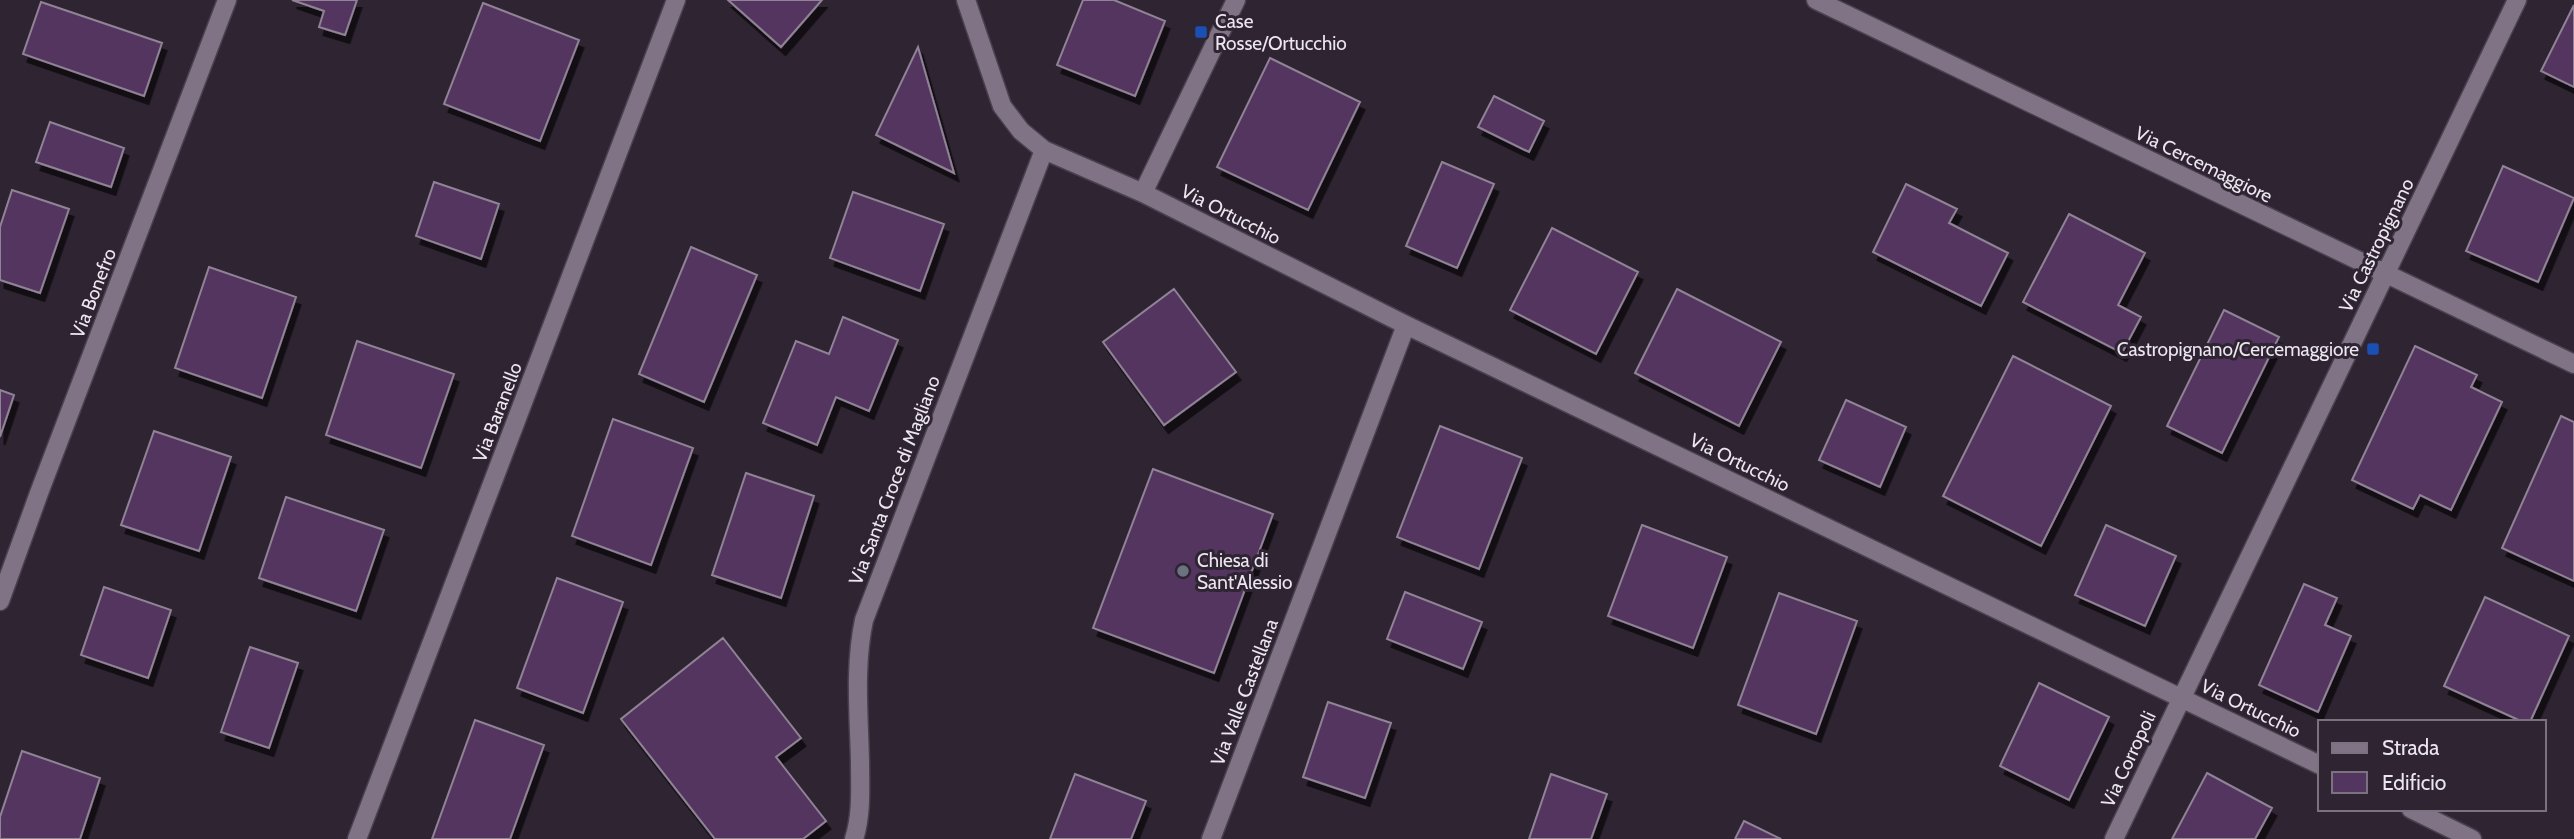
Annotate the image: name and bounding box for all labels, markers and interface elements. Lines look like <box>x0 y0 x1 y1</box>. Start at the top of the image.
place label: Case Rosse/Ortucchio <box>1215 10 1347 55</box>
marker: Case Rosse/Ortucchio <box>1193 24 1209 40</box>
street label: Via Cercemaggiore <box>2131 121 2276 208</box>
street label: Via Castropignano <box>2334 175 2419 316</box>
street label: Via Ortucchio <box>1177 180 1284 249</box>
street label: Via Bonefro <box>66 245 121 341</box>
place label: Castropignano/Cercemaggiore <box>2117 338 2359 361</box>
marker: Castropignano/Cercemaggiore <box>2365 341 2381 357</box>
street label: Via Baranello <box>468 359 527 465</box>
street label: Via Santa Croce di Magliano <box>844 372 945 588</box>
street label: Via Ortucchio <box>1686 428 1794 497</box>
place label: Chiesa di Sant'Alessio <box>1197 549 1292 594</box>
marker: Chiesa di Sant'Alessio <box>1175 563 1191 579</box>
street label: Via Valle Castellana <box>1206 616 1283 769</box>
street label: Via Ortucchio <box>2197 674 2305 743</box>
street label: Via Corropoli <box>2096 707 2161 811</box>
legend <box>2318 720 2546 811</box>
text: Strada <box>2382 735 2439 760</box>
text: Edificio <box>2382 770 2446 795</box>

